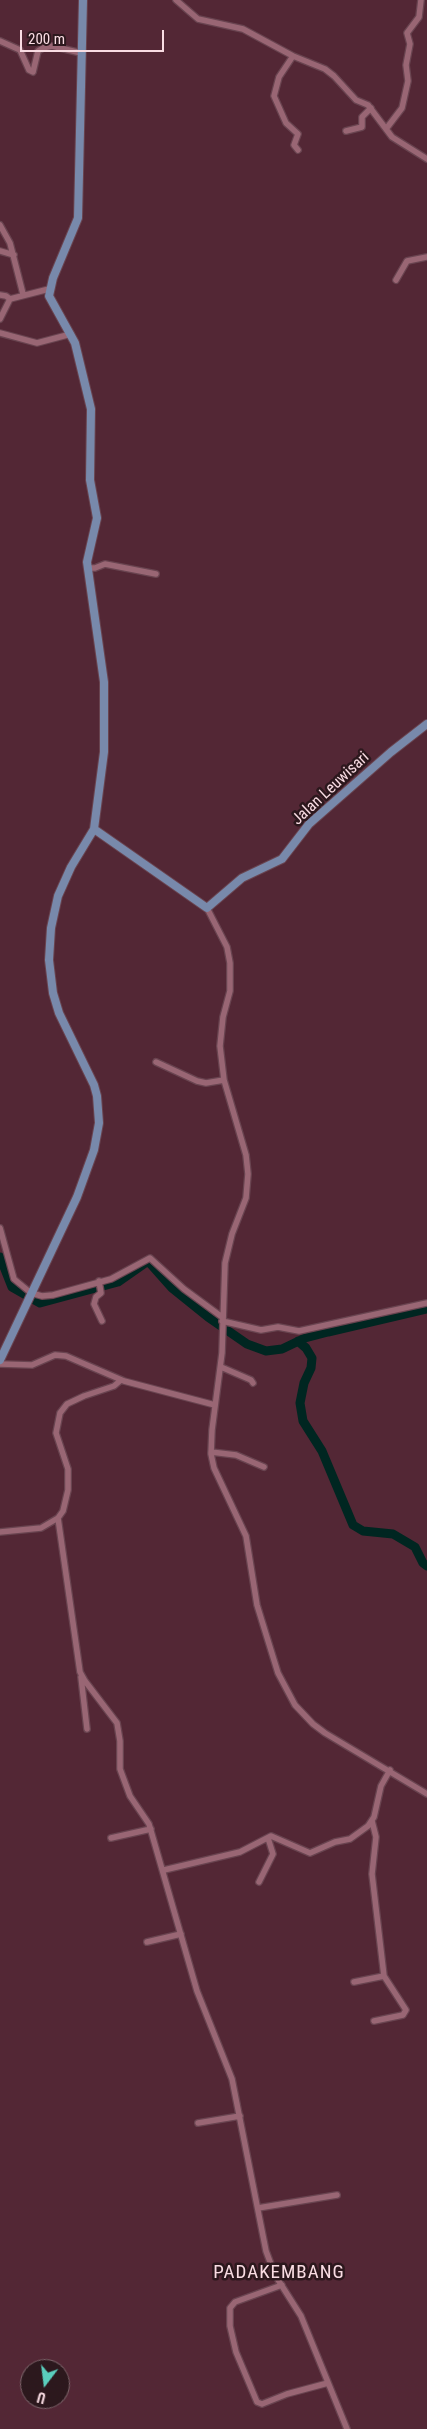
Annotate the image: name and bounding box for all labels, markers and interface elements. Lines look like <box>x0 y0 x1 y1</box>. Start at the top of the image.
scale bar <box>22 20 166 52</box>
text: 200 m <box>28 30 65 48</box>
street label: Jalan Leuwisari <box>288 748 374 830</box>
district label: PADAKEMBANG <box>212 2262 346 2284</box>
north arrow <box>20 2359 70 2409</box>
text: U <box>35 2389 47 2406</box>

